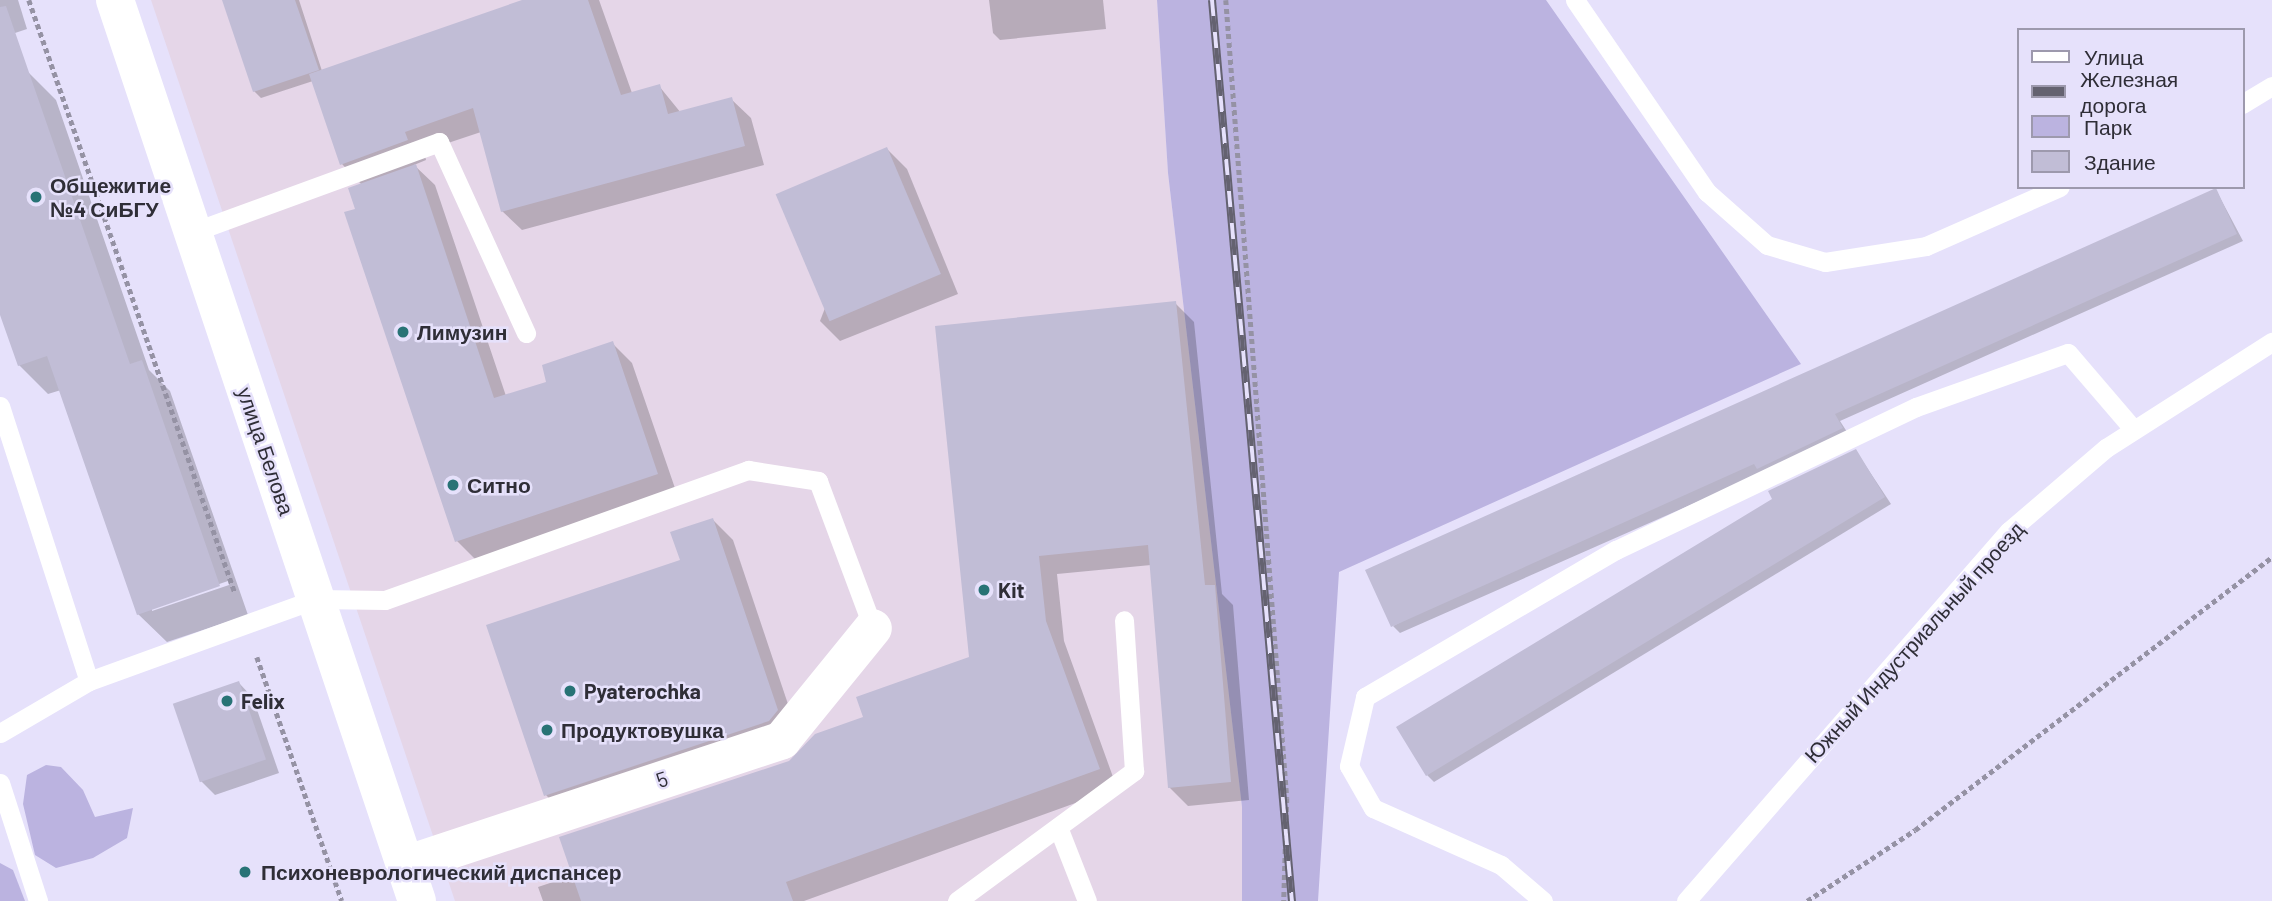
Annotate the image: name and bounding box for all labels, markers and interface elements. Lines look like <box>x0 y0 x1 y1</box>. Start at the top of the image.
legend <box>2016 28 2244 189</box>
text: Улица <box>2084 44 2144 69</box>
text: Железная дорога <box>2080 66 2178 117</box>
text: Парк <box>2084 114 2132 139</box>
text: Здание <box>2084 149 2156 174</box>
place label: Общежитие №4 СиБГУ <box>50 172 171 222</box>
marker: Общежитие №4 СиБГУ <box>28 189 44 205</box>
place label: Лимузин <box>417 319 507 345</box>
marker: Лимузин <box>395 324 411 340</box>
street label: улица Белова <box>232 384 300 518</box>
place label: Ситно <box>467 472 531 498</box>
marker: Ситно <box>445 477 461 493</box>
street label: Южный Индустриальный проезд <box>1799 516 2029 768</box>
place label: Kit <box>998 577 1024 603</box>
marker: Kit <box>976 582 992 598</box>
place label: Pyaterochka <box>584 678 701 704</box>
marker: Pyaterochka <box>562 683 578 699</box>
place label: Felix <box>241 688 285 714</box>
marker: Felix <box>219 693 235 709</box>
place label: Продуктовушка <box>561 717 724 743</box>
marker: Продуктовушка <box>539 722 555 738</box>
street label: 5 <box>653 765 671 793</box>
place label: Психоневрологический диспансер <box>261 859 622 885</box>
marker: Психоневрологический диспансер <box>235 862 255 882</box>

